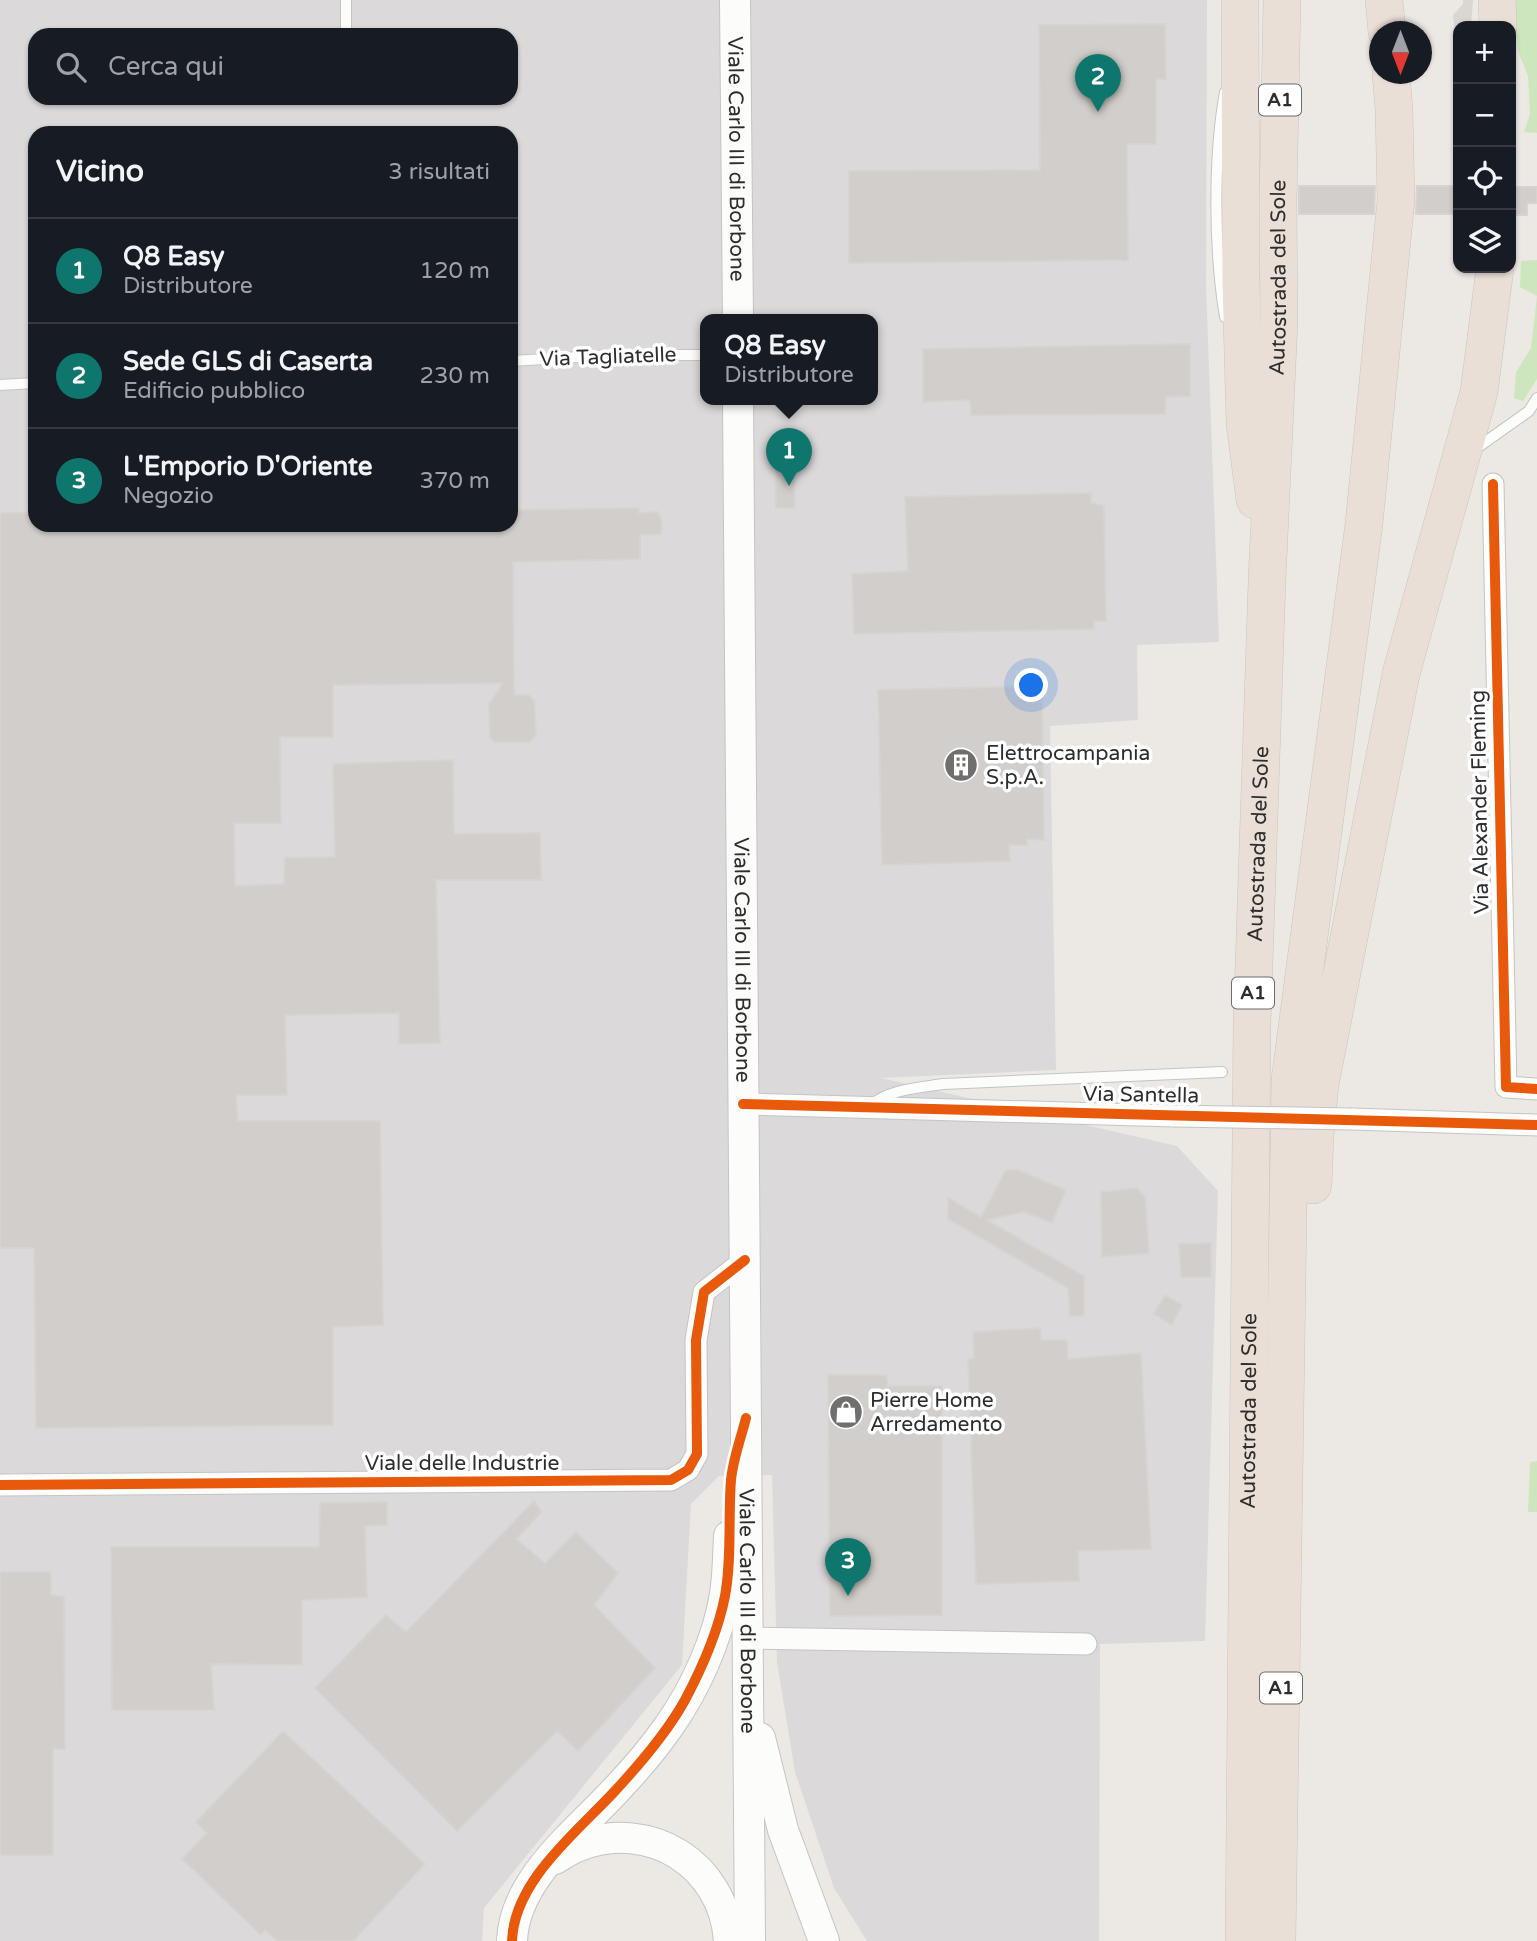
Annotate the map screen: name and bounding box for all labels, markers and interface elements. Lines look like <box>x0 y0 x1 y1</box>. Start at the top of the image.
north arrow <box>1369 21 1432 84</box>
map controls <box>1453 21 1516 273</box>
button: + <box>1453 21 1516 84</box>
search box <box>28 28 518 105</box>
street label: Viale Carlo III di Borbone <box>723 36 750 282</box>
icon: search <box>52 48 90 86</box>
text: Cerca qui <box>108 51 224 82</box>
pin: 2 <box>1075 54 1121 112</box>
button: − <box>1453 84 1516 147</box>
road number: A1 <box>1259 85 1301 116</box>
button: locate <box>1453 147 1516 210</box>
text: Vicino <box>56 153 144 190</box>
text: 3 risultati <box>388 158 490 186</box>
street label: Autostrada del Sole <box>1264 179 1292 376</box>
button: layers <box>1453 210 1516 273</box>
text: Q8 Easy <box>123 241 225 272</box>
text: 1 <box>72 257 86 285</box>
text: 120 m <box>420 257 490 285</box>
text: Distributore <box>123 272 253 300</box>
popup <box>700 314 878 405</box>
text: Q8 Easy <box>724 330 826 361</box>
street label: Via Tagliatelle <box>539 342 677 372</box>
text: Sede GLS di Caserta <box>123 346 373 377</box>
text: Distributore <box>724 361 854 389</box>
text: 2 <box>72 362 86 390</box>
text: 230 m <box>420 362 490 390</box>
text: Edificio pubblico <box>123 377 305 405</box>
pin: 1 <box>766 428 812 486</box>
text: L'Emporio D'Oriente <box>123 451 373 482</box>
text: 3 <box>72 467 86 495</box>
text: 370 m <box>420 467 490 495</box>
text: Negozio <box>123 482 214 510</box>
your location <box>1014 668 1048 702</box>
street label: Via Alexander Fleming <box>1466 690 1494 914</box>
place label: Elettrocampania S.p.A. <box>986 741 1150 790</box>
building icon: Elettrocampania S.p.A. <box>942 746 980 784</box>
street label: Autostrada del Sole <box>1242 746 1274 942</box>
street label: Viale Carlo III di Borbone <box>729 837 756 1083</box>
road number: A1 <box>1232 978 1274 1009</box>
street label: Via Santella <box>1083 1081 1199 1109</box>
street label: Autostrada del Sole <box>1235 1313 1262 1509</box>
place label: Pierre Home Arredamento <box>870 1388 1003 1437</box>
shop icon: Pierre Home Arredamento <box>827 1393 865 1431</box>
street label: Viale delle Industrie <box>365 1451 559 1476</box>
street label: Viale Carlo III di Borbone <box>734 1488 761 1734</box>
pin: 3 <box>825 1538 871 1596</box>
road number: A1 <box>1260 1672 1302 1704</box>

